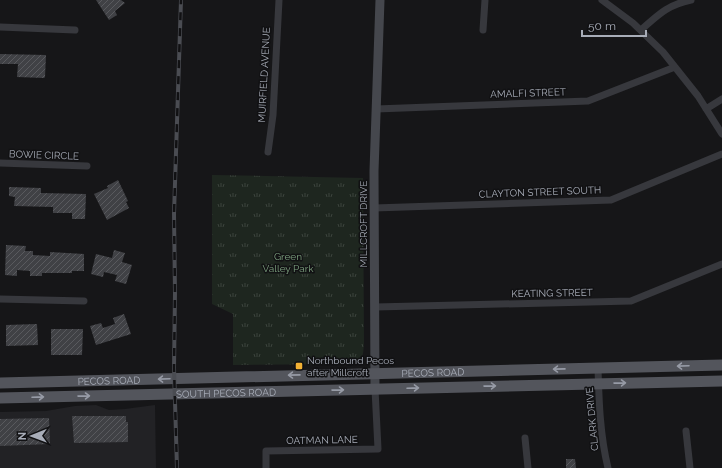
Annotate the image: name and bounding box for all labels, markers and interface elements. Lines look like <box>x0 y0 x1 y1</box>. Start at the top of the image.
scale bar <box>582 12 646 38</box>
text: 50 m <box>588 19 616 33</box>
street label: MUIRFIELD AVENUE <box>256 27 272 123</box>
street label: AMALFI STREET <box>490 86 566 100</box>
street label: BOWIE CIRCLE <box>9 148 79 162</box>
street label: MILLCROFT DRIVE <box>358 181 369 267</box>
street label: CLAYTON STREET SOUTH <box>479 184 601 200</box>
park label: Green Valley Park <box>262 251 314 274</box>
street label: KEATING STREET <box>511 287 593 299</box>
place label: Northbound Pecos after Millcroft <box>307 355 394 378</box>
marker: Northbound Pecos after Millcroft <box>294 361 304 371</box>
one-way arrow <box>677 362 690 370</box>
one-way arrow <box>553 365 566 373</box>
street label: PECOS ROAD <box>401 366 464 378</box>
one-way arrow <box>288 372 301 379</box>
street label: PECOS ROAD <box>77 374 141 387</box>
one-way arrow <box>158 375 171 383</box>
one-way arrow <box>613 379 626 387</box>
one-way arrow <box>483 382 496 390</box>
one-way arrow <box>406 384 419 391</box>
street label: SOUTH PECOS ROAD <box>176 386 276 399</box>
one-way arrow <box>331 386 344 393</box>
street label: CLARK DRIVE <box>584 387 600 451</box>
one-way arrow <box>77 392 90 399</box>
one-way arrow <box>31 393 44 400</box>
north arrow <box>12 416 52 456</box>
text: N <box>16 432 29 440</box>
street label: OATMAN LANE <box>286 434 358 446</box>

